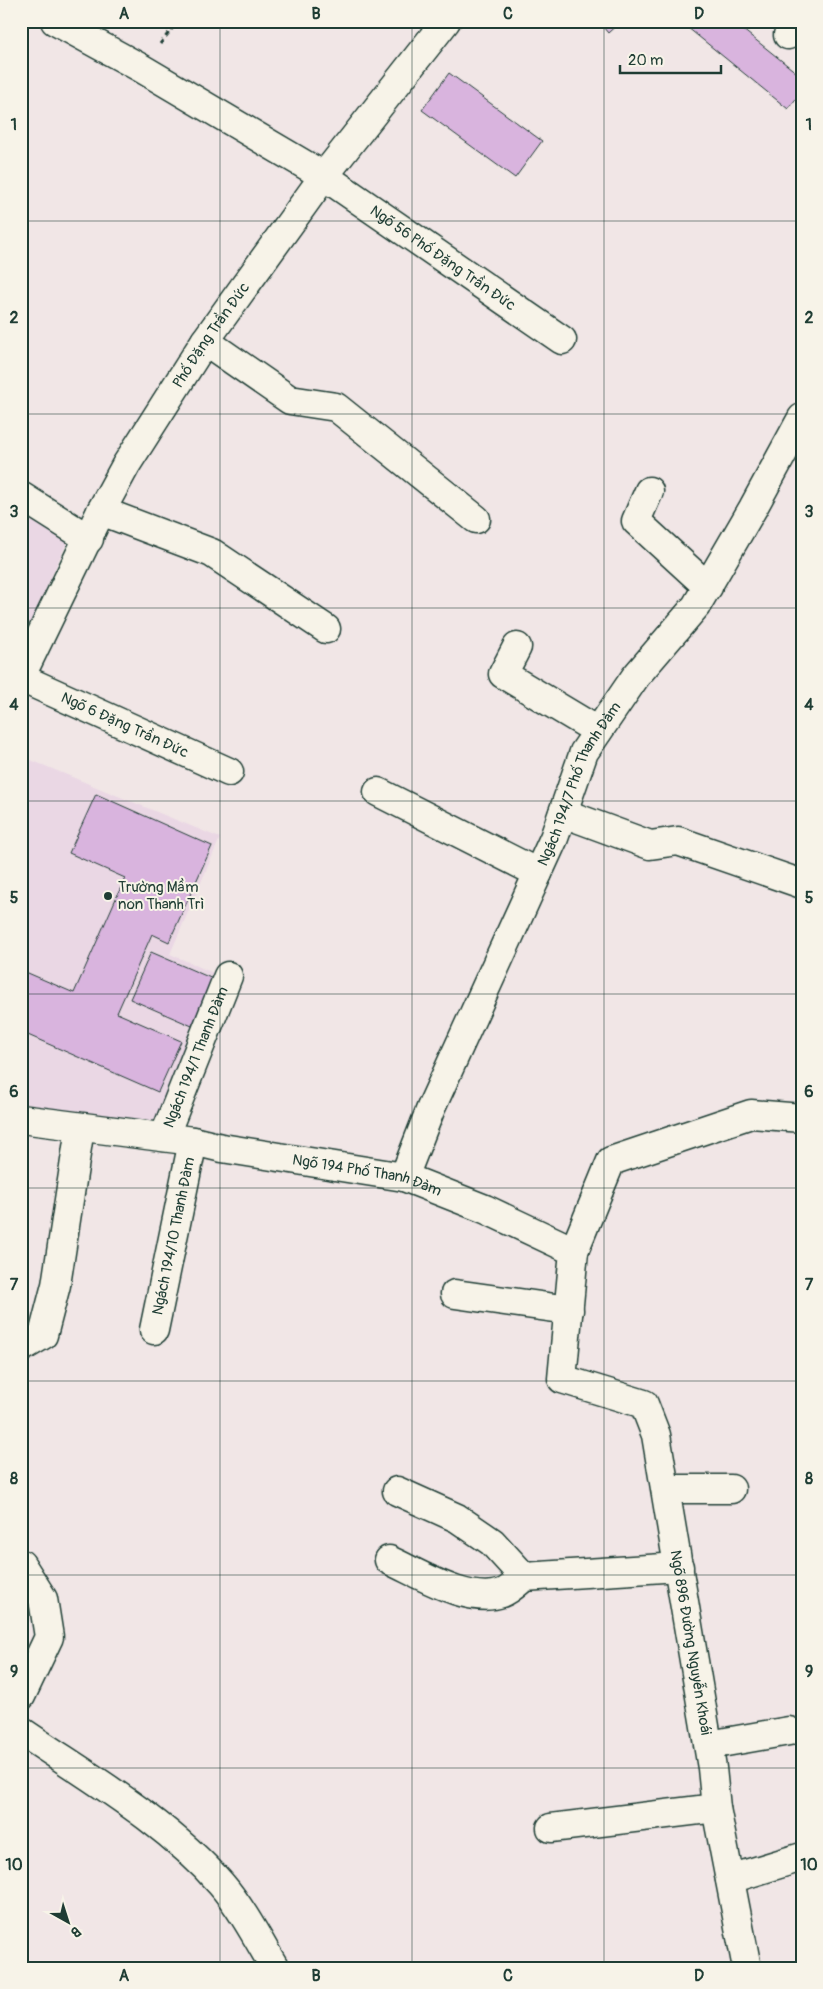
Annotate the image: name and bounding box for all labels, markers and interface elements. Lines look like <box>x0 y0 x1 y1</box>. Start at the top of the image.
text: A <box>119 4 130 24</box>
text: B <box>311 4 321 24</box>
text: C <box>503 4 513 24</box>
text: D <box>694 4 704 24</box>
scale bar <box>620 42 722 74</box>
text: 20 m <box>628 51 663 70</box>
text: 1 <box>11 115 17 135</box>
text: 1 <box>806 115 812 135</box>
street label: Ngõ 56 Phố Đặng Trần Đức <box>366 201 520 315</box>
street label: Phố Đặng Trần Đức <box>168 278 254 391</box>
text: 2 <box>10 308 19 328</box>
text: 2 <box>805 308 814 328</box>
text: 3 <box>10 502 19 522</box>
text: 3 <box>805 502 814 522</box>
street label: Ngõ 6 Đặng Trần Đức <box>58 688 192 762</box>
text: 4 <box>9 695 19 715</box>
text: 4 <box>804 695 814 715</box>
street label: Ngách 194/7 Phố Thanh Đàm <box>533 698 625 869</box>
place label: Trường Mầm non Thanh Trì <box>118 877 204 914</box>
text: 5 <box>10 888 19 908</box>
text: 5 <box>805 888 814 908</box>
marker: Trường Mầm non Thanh Trì <box>102 890 114 902</box>
street label: Ngách 194/1 Thanh Đàm <box>159 984 232 1131</box>
text: 6 <box>9 1082 19 1102</box>
text: 6 <box>804 1082 814 1102</box>
street label: Ngõ 194 Phố Thanh Đàm <box>291 1150 444 1200</box>
street label: Ngách 194/10 Thanh Đàm <box>148 1155 199 1317</box>
text: 7 <box>10 1275 19 1295</box>
text: 7 <box>805 1275 814 1295</box>
text: 8 <box>10 1469 18 1489</box>
text: 8 <box>805 1469 813 1489</box>
street label: Ngõ 896 Đường Nguyễn Khoái <box>666 1549 716 1737</box>
text: 9 <box>10 1662 18 1682</box>
text: 9 <box>805 1662 813 1682</box>
text: 10 <box>5 1855 23 1875</box>
text: 10 <box>800 1855 818 1875</box>
north arrow <box>42 1896 92 1946</box>
text: B <box>67 1923 84 1941</box>
text: A <box>119 1966 130 1986</box>
text: B <box>311 1966 321 1986</box>
text: C <box>503 1966 513 1986</box>
text: D <box>694 1966 704 1986</box>

